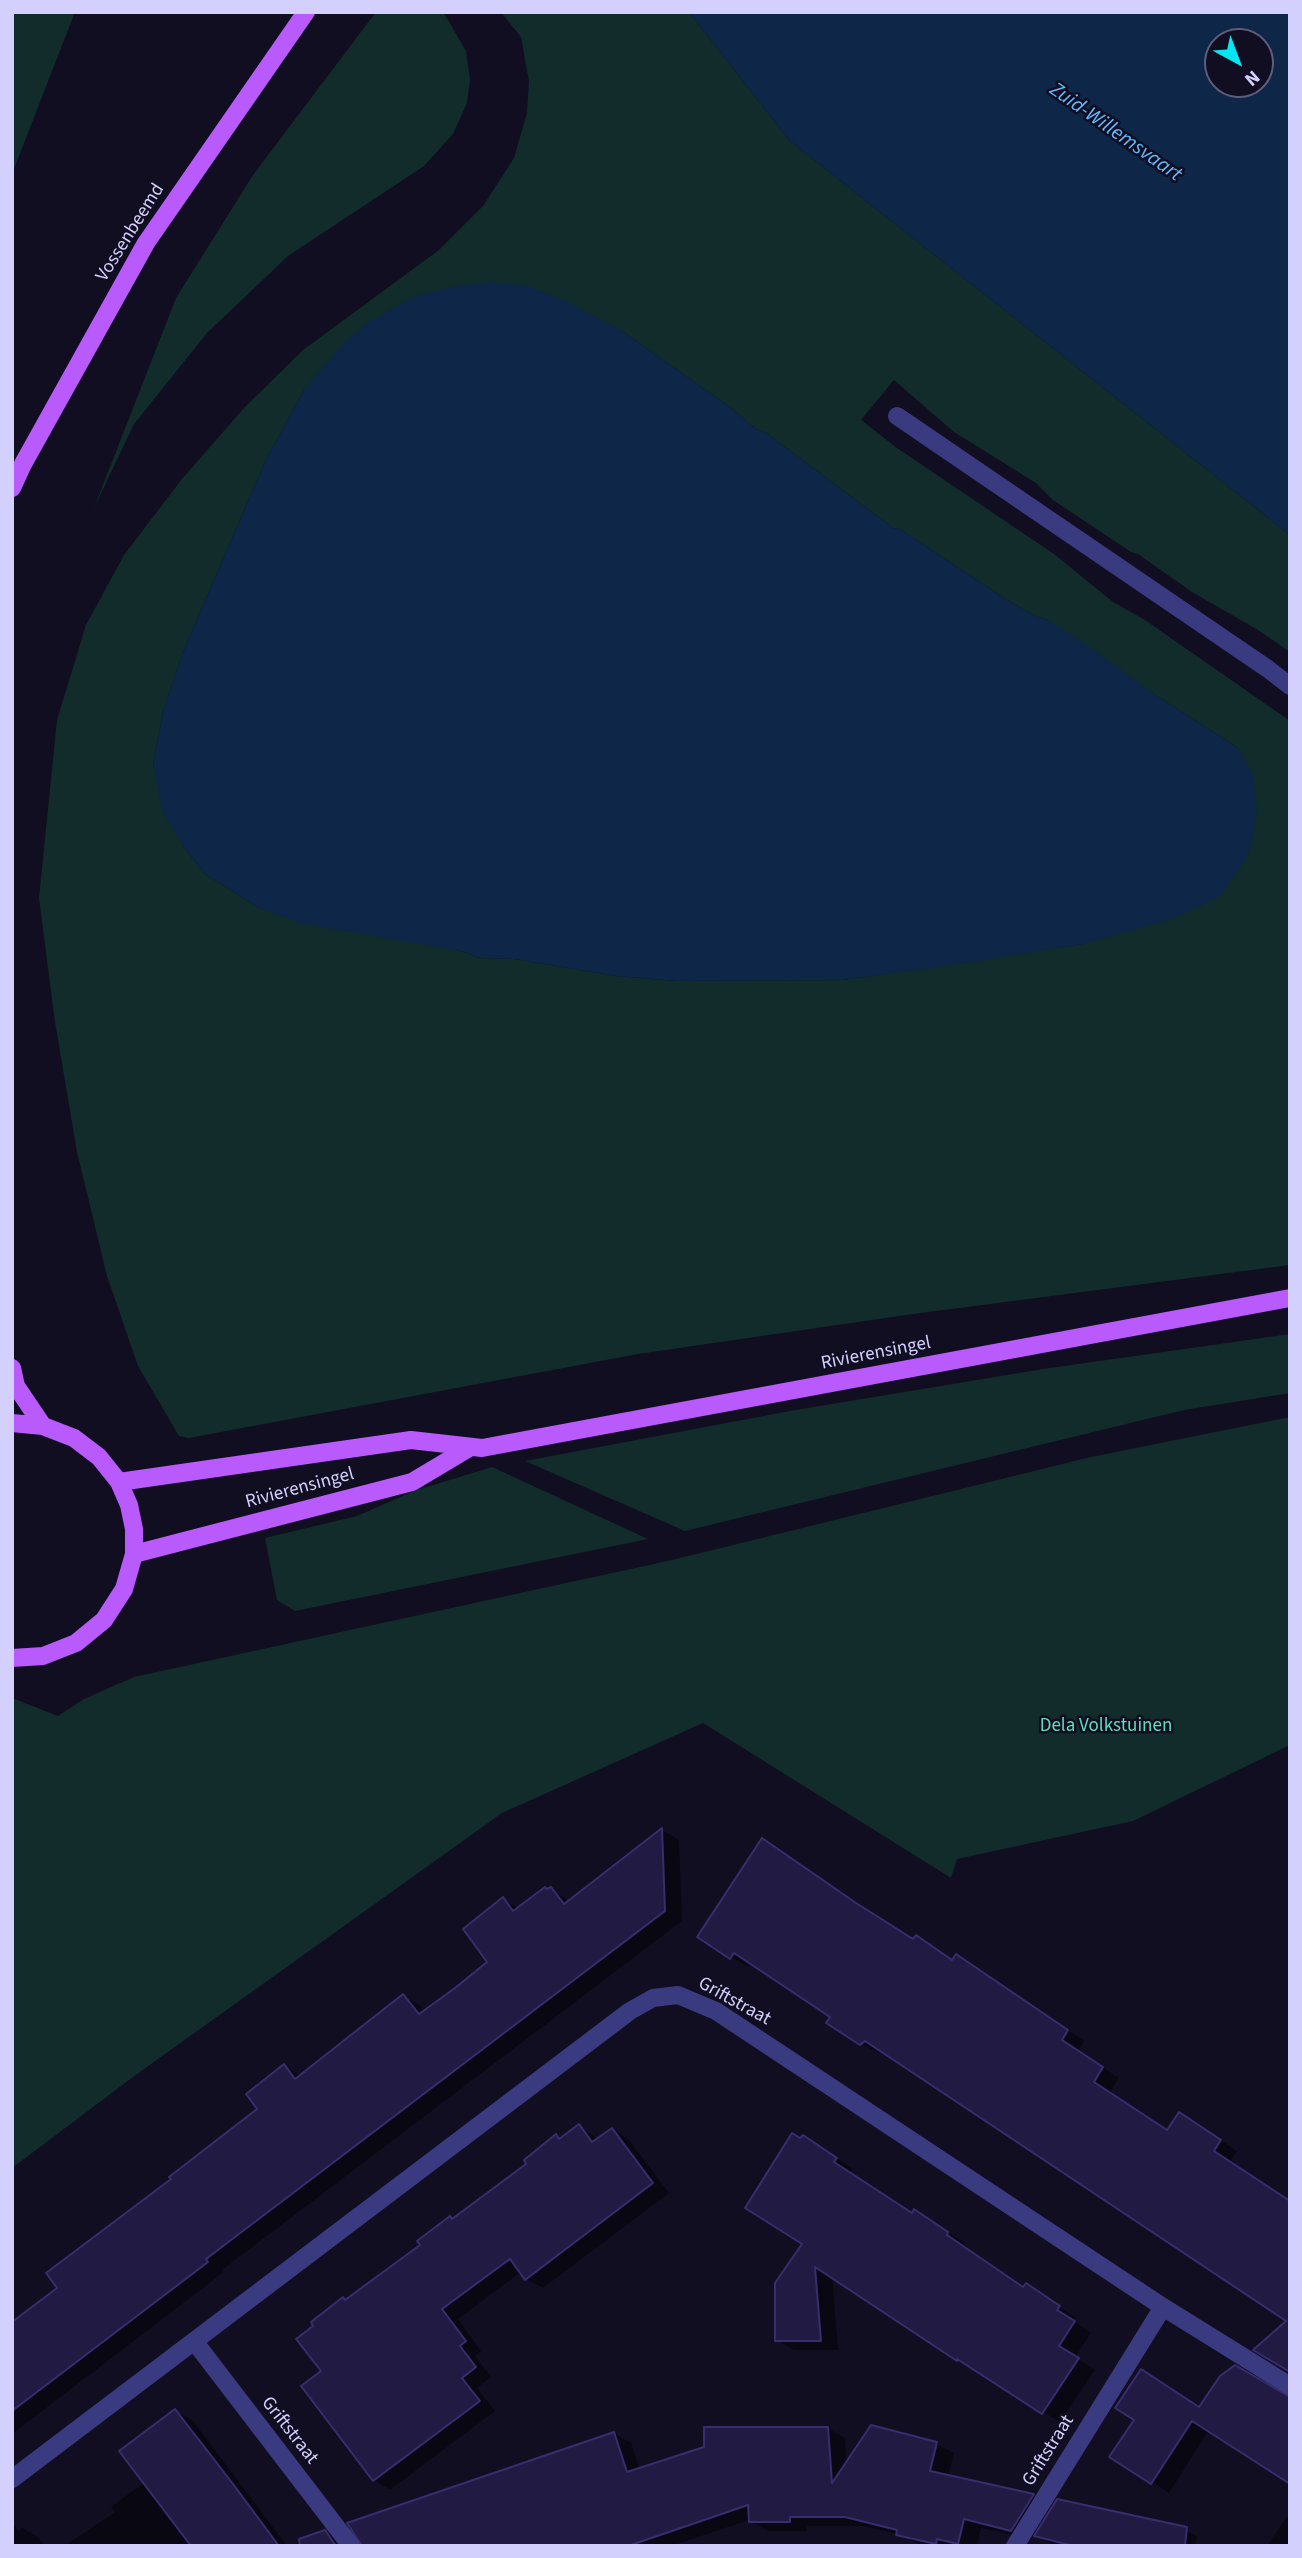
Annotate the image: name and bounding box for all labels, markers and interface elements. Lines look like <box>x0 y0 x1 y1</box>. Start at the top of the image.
north arrow <box>1204 28 1274 98</box>
text: N <box>1238 63 1265 92</box>
water label: Zuid-Willemsvaart <box>1044 78 1186 188</box>
street label: Vossenbeemd <box>92 180 170 286</box>
street label: Rivierensingel <box>819 1332 933 1376</box>
street label: Rivierensingel <box>243 1464 357 1514</box>
park label: Dela Volkstuinen <box>1040 1716 1172 1738</box>
street label: Griftstraat <box>694 1973 774 2031</box>
street label: Griftstraat <box>256 2393 322 2469</box>
street label: Griftstraat <box>1018 2411 1080 2491</box>

